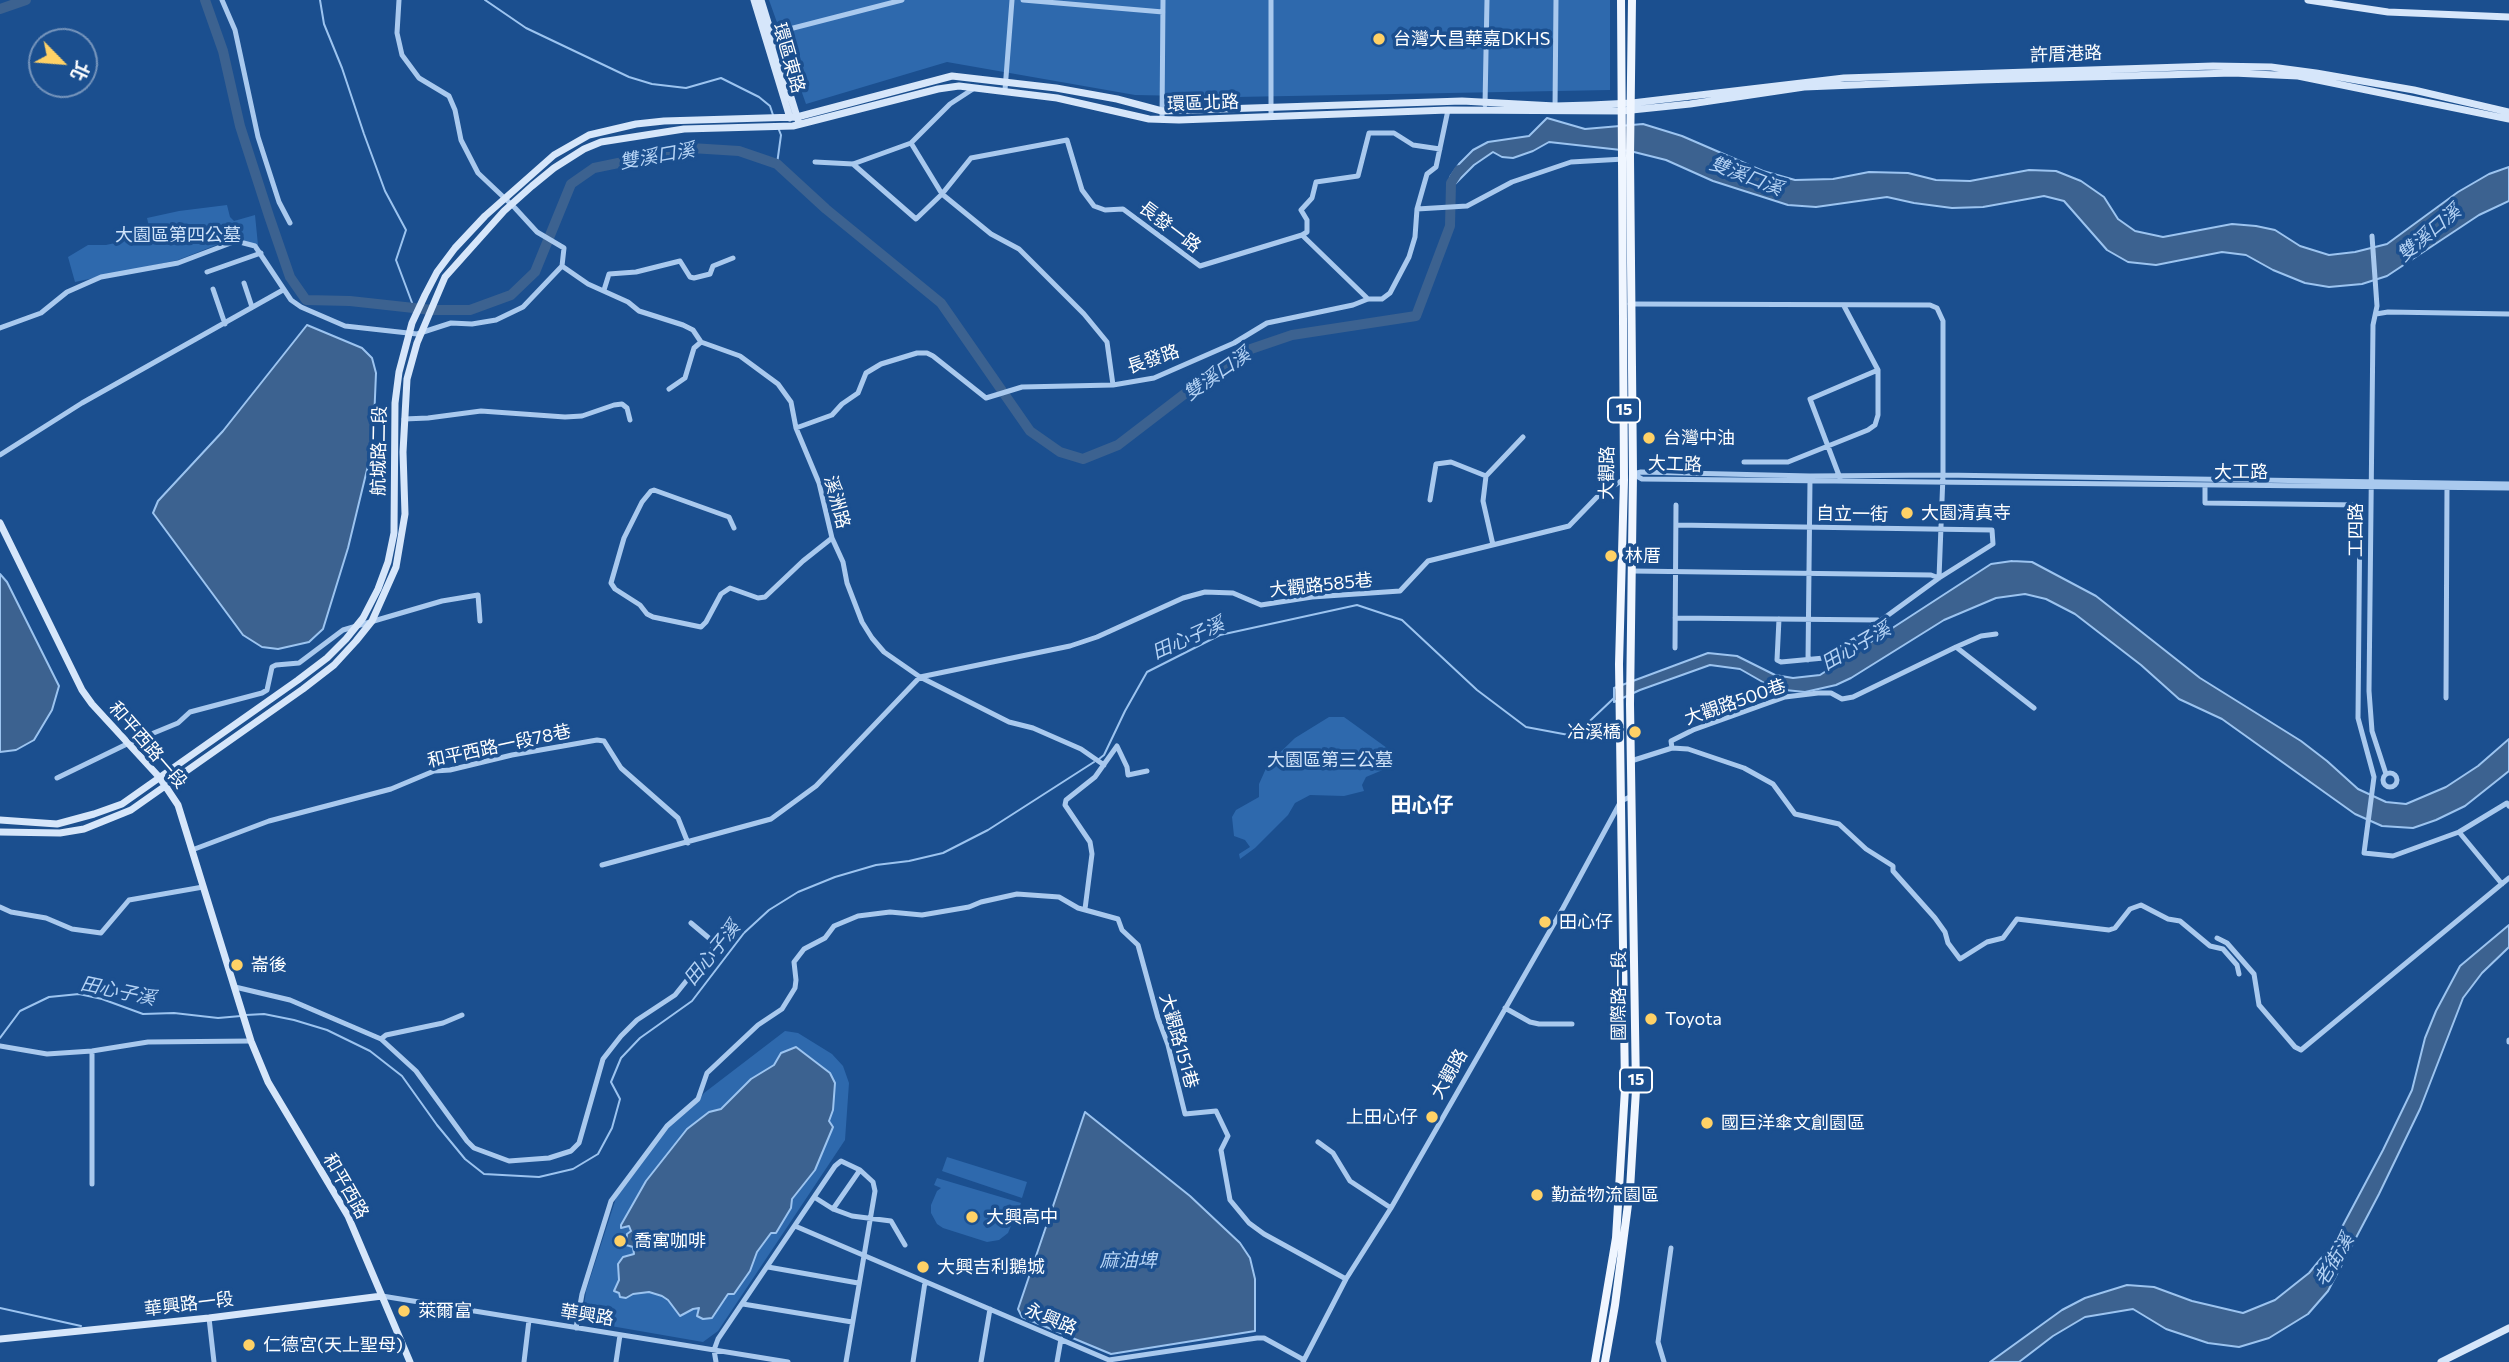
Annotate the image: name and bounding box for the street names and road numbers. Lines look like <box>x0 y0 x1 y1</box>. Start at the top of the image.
street label: 環區東路 <box>769 20 809 96</box>
street label: 許厝港路 <box>2030 42 2102 66</box>
street label: 環區北路 <box>1167 91 1239 115</box>
street label: 長發一路 <box>1135 197 1205 257</box>
street label: 長發路 <box>1124 340 1182 378</box>
road number: 15 <box>1608 398 1640 422</box>
street label: 航城路二段 <box>367 406 391 496</box>
street label: 大觀路 <box>1596 446 1618 500</box>
street label: 大工路 <box>1648 452 1702 476</box>
street label: 大工路 <box>2214 461 2268 483</box>
street label: 溪洲路 <box>820 473 854 531</box>
street label: 自立一街 <box>1816 503 1888 525</box>
street label: 工四路 <box>2345 503 2367 557</box>
street label: 大觀路585巷 <box>1268 569 1374 601</box>
street label: 大觀路500巷 <box>1681 675 1789 729</box>
street label: 和平西路一段 <box>104 697 192 793</box>
street label: 和平西路一段78巷 <box>425 720 573 772</box>
street label: 國際路一段 <box>1608 951 1630 1041</box>
street label: 大觀路151巷 <box>1155 991 1203 1091</box>
street label: 大觀路 <box>1426 1045 1472 1103</box>
road number: 15 <box>1620 1068 1652 1092</box>
street label: 和平西路 <box>319 1149 373 1223</box>
street label: 華興路一段 <box>143 1288 235 1320</box>
street label: 永興路 <box>1022 1299 1080 1339</box>
street label: 華興路 <box>559 1300 615 1330</box>

